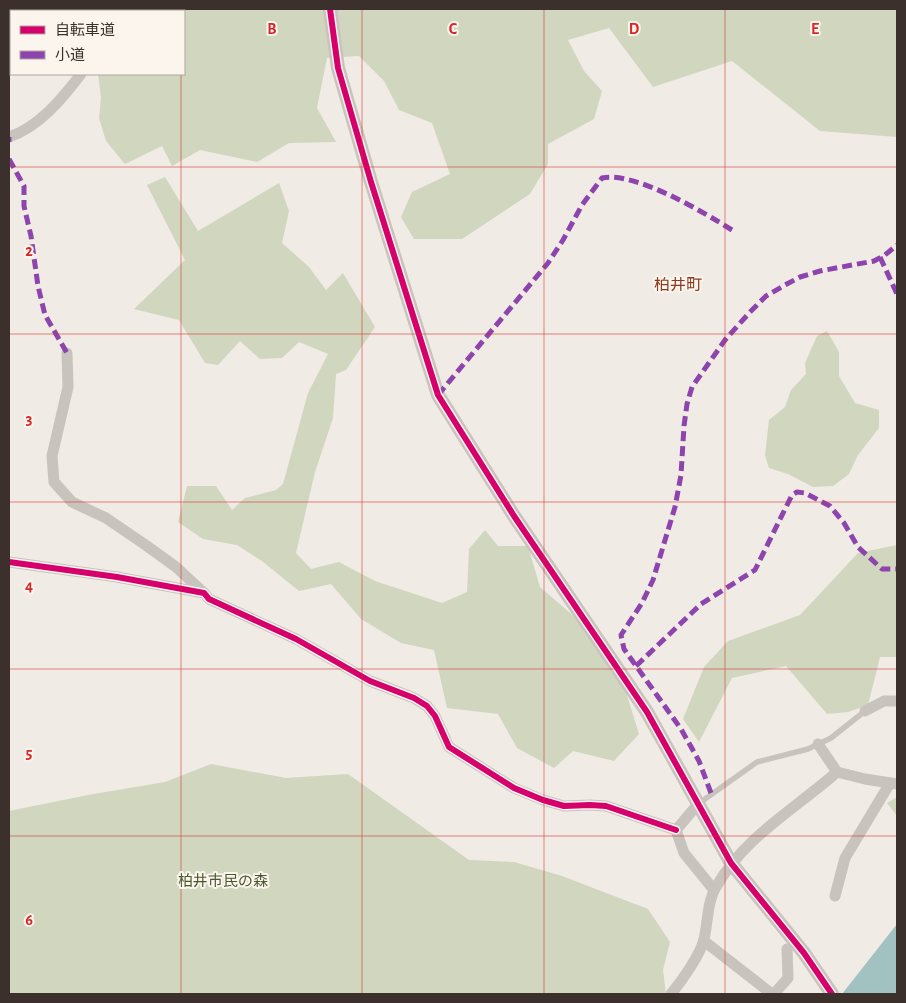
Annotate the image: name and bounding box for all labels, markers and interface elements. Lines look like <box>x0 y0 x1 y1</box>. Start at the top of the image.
legend <box>10 10 185 75</box>
text: B <box>267 21 277 37</box>
text: C <box>449 21 458 37</box>
text: D <box>629 21 640 37</box>
text: E <box>811 21 819 37</box>
text: 自転車道 <box>55 22 115 38</box>
text: 小道 <box>55 47 85 63</box>
text: 2 <box>25 243 33 259</box>
district label: 柏井町 <box>654 276 702 293</box>
text: 3 <box>26 411 33 427</box>
text: 4 <box>25 578 33 594</box>
text: 5 <box>26 745 33 761</box>
park label: 柏井市民の森 <box>178 872 268 889</box>
text: 6 <box>25 912 33 928</box>

